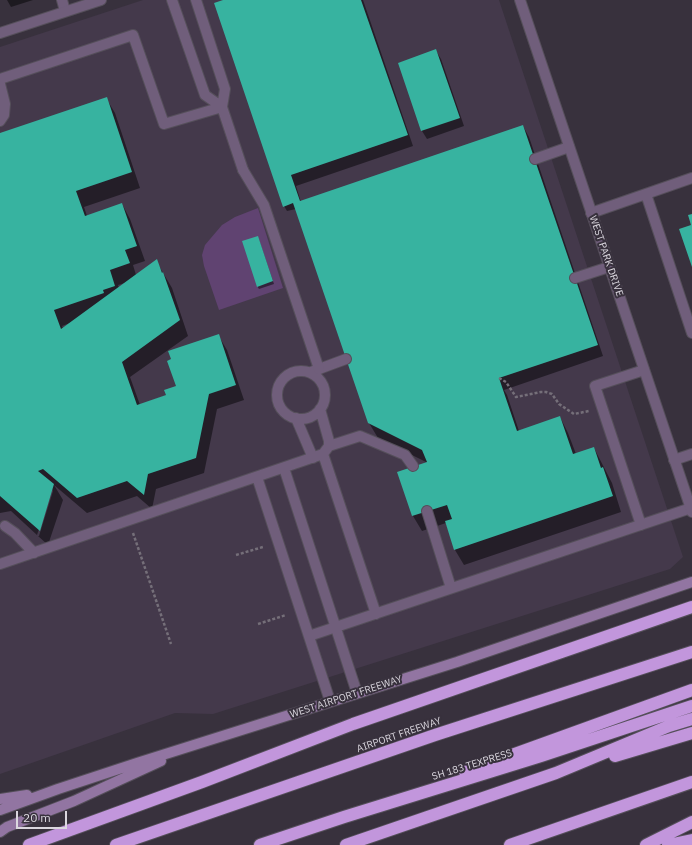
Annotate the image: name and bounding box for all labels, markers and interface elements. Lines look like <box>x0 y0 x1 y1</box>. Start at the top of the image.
street label: WEST PARK DRIVE <box>587 214 625 298</box>
street label: WEST AIRPORT FREEWAY <box>289 673 403 721</box>
street label: AIRPORT FREEWAY <box>355 715 443 755</box>
street label: SH 183 TEXPRESS <box>431 747 513 783</box>
scale bar <box>18 803 69 829</box>
text: 20 m <box>23 810 51 825</box>

